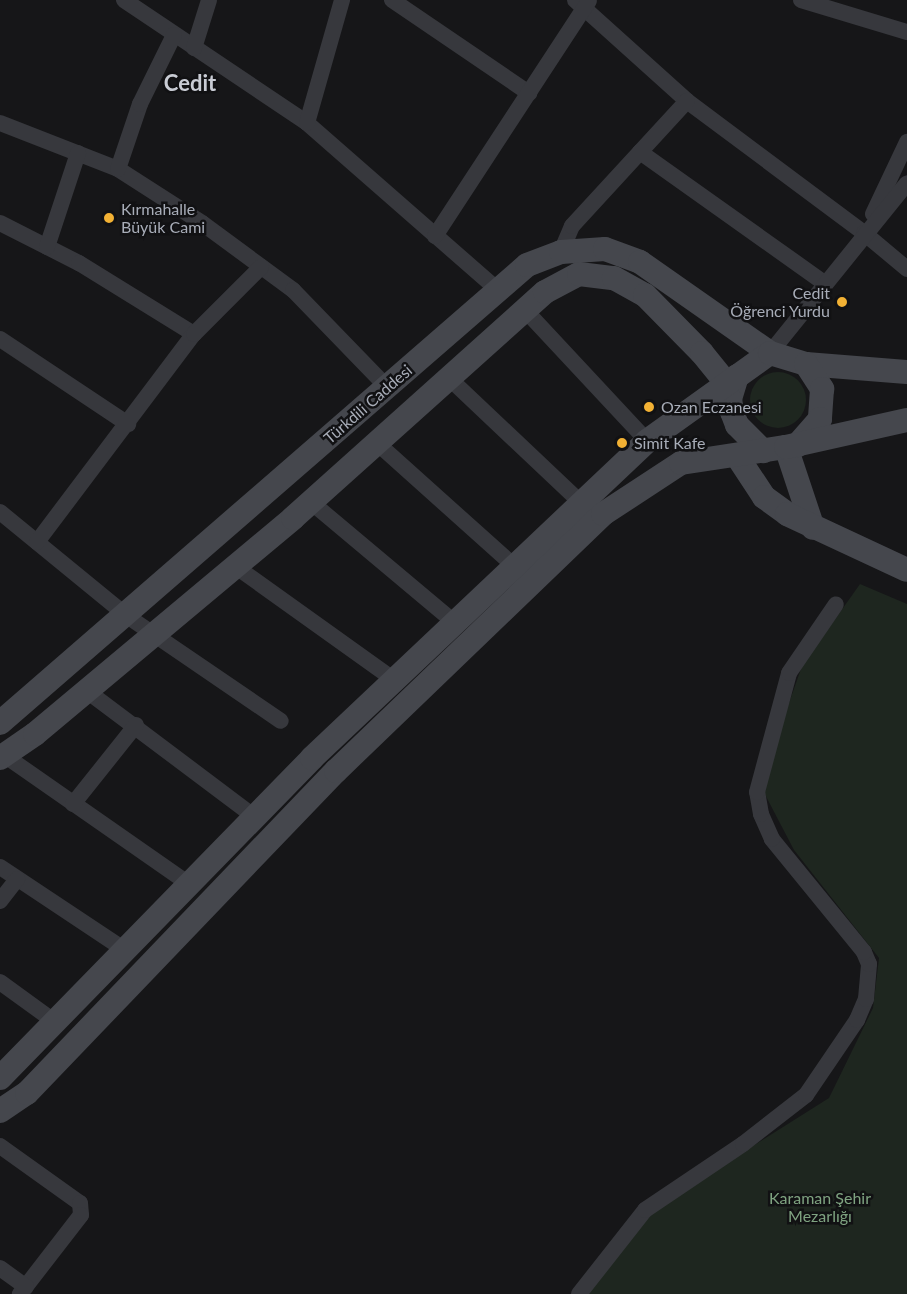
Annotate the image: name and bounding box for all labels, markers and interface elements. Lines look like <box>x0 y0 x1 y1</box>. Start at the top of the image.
district label: Cedit <box>164 70 216 96</box>
place label: Kırmahalle Büyük Cami <box>121 199 205 237</box>
marker: Kırmahalle Büyük Cami <box>102 211 116 225</box>
place label: Cedit Öğrenci Yurdu <box>730 283 830 321</box>
marker: Cedit Öğrenci Yurdu <box>835 295 849 309</box>
street label: Türkdili Caddesi <box>320 360 416 448</box>
place label: Ozan Eczanesi <box>661 397 762 417</box>
marker: Ozan Eczanesi <box>642 400 656 414</box>
place label: Simit Kafe <box>634 433 705 453</box>
marker: Simit Kafe <box>615 436 629 450</box>
park label: Karaman Şehir Mezarlığı <box>769 1188 871 1226</box>

